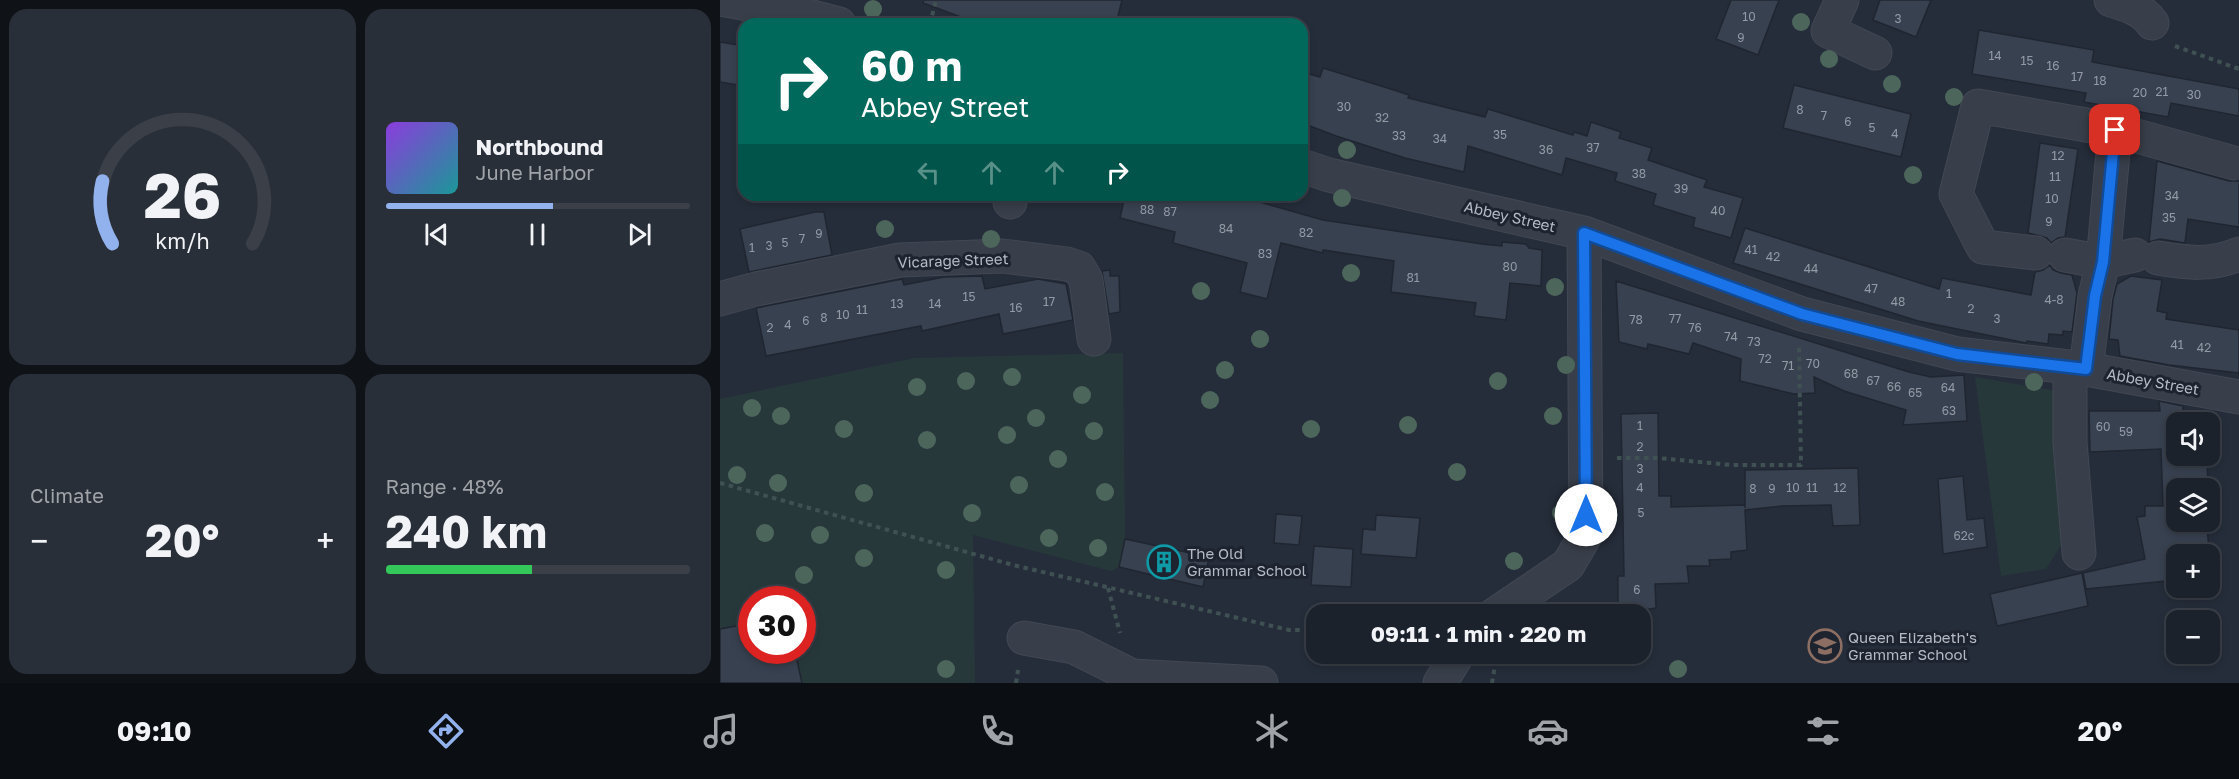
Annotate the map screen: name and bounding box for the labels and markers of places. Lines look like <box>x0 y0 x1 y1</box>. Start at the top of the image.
pin <box>2089 104 2140 155</box>
building icon: The Old Grammar School <box>1146 544 1182 580</box>
place label: The Old Grammar School <box>1187 544 1306 579</box>
school or university icon: Queen Elizabeth's Grammar School <box>1807 628 1843 664</box>
place label: Queen Elizabeth's Grammar School <box>1848 628 1977 663</box>

